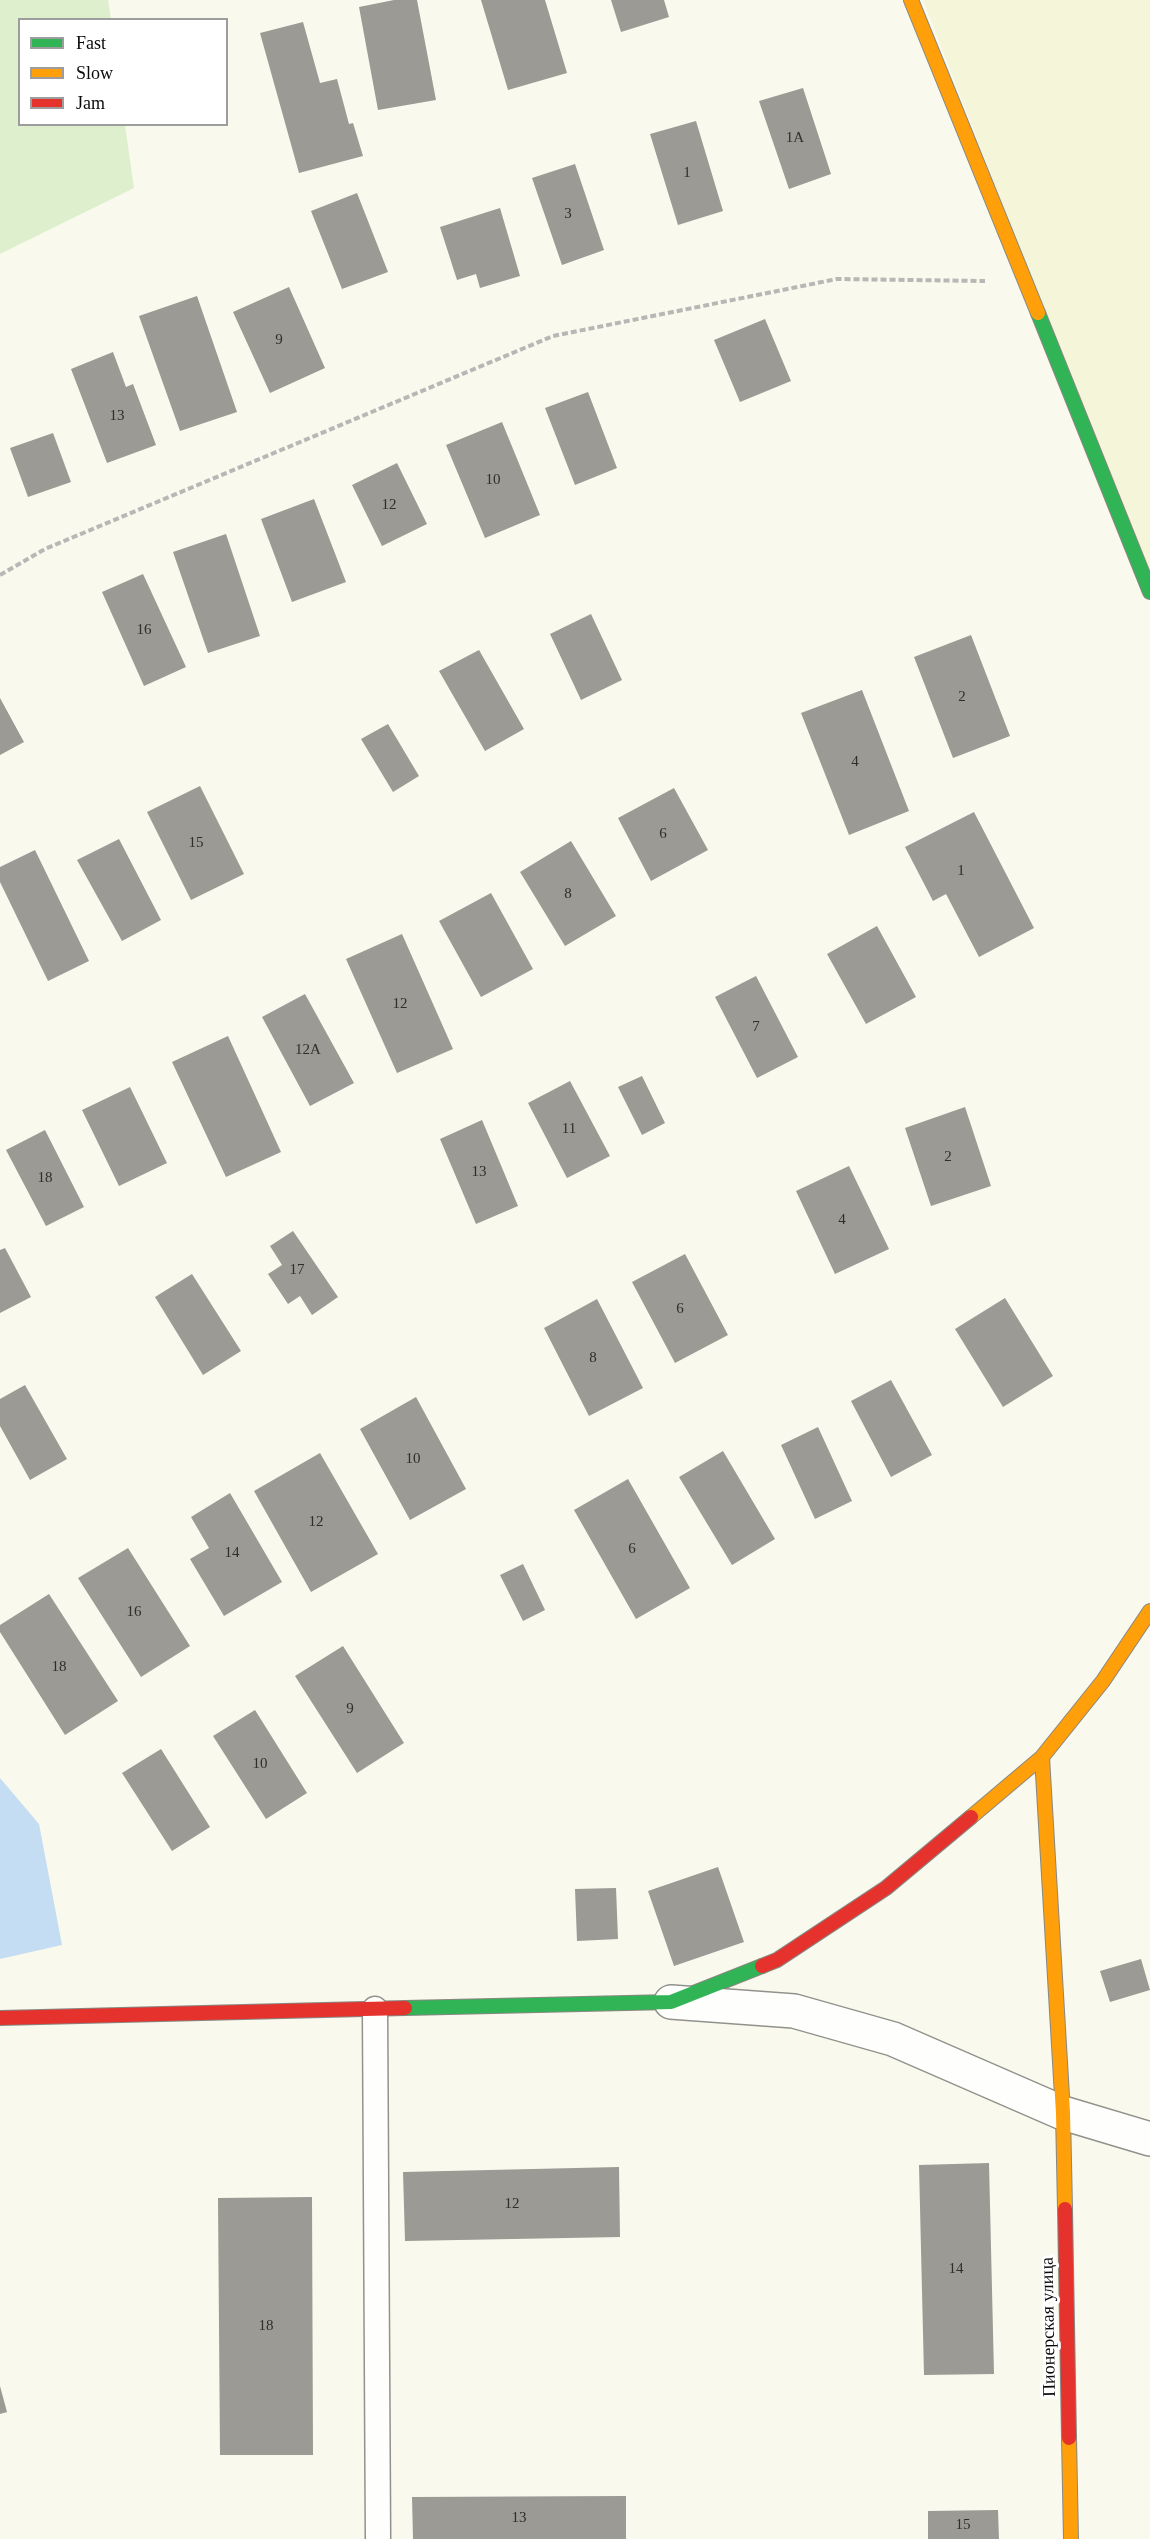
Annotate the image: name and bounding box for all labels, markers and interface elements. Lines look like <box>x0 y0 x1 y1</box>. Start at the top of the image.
legend <box>18 18 228 126</box>
text: Fast <box>76 33 106 53</box>
text: Slow <box>76 63 113 83</box>
text: Jam <box>76 93 105 113</box>
house number: 1А <box>786 129 804 147</box>
house number: 1 <box>683 164 691 182</box>
house number: 3 <box>564 205 572 223</box>
house number: 9 <box>275 331 283 349</box>
house number: 13 <box>110 407 124 425</box>
house number: 10 <box>486 471 500 489</box>
house number: 12 <box>382 496 396 514</box>
house number: 16 <box>136 621 152 639</box>
house number: 2 <box>958 688 966 706</box>
house number: 4 <box>851 753 859 771</box>
house number: 6 <box>659 825 667 843</box>
house number: 15 <box>188 834 204 852</box>
house number: 1 <box>957 862 965 880</box>
house number: 8 <box>564 885 572 903</box>
house number: 12 <box>392 995 408 1013</box>
house number: 7 <box>752 1018 760 1036</box>
house number: 12А <box>295 1041 321 1059</box>
house number: 11 <box>562 1120 576 1138</box>
house number: 2 <box>944 1148 952 1166</box>
house number: 13 <box>472 1163 486 1181</box>
house number: 18 <box>38 1169 52 1187</box>
house number: 4 <box>838 1211 846 1229</box>
house number: 17 <box>290 1261 304 1279</box>
house number: 6 <box>676 1300 684 1318</box>
house number: 8 <box>589 1349 597 1367</box>
house number: 10 <box>406 1450 420 1468</box>
house number: 12 <box>308 1513 324 1531</box>
house number: 6 <box>628 1540 636 1558</box>
house number: 14 <box>224 1544 240 1562</box>
house number: 16 <box>126 1603 142 1621</box>
house number: 18 <box>52 1658 66 1676</box>
house number: 9 <box>346 1700 354 1718</box>
house number: 10 <box>252 1755 268 1773</box>
house number: 12 <box>504 2195 520 2213</box>
street label: Пионерская улица <box>1037 2257 1061 2397</box>
house number: 14 <box>948 2260 964 2278</box>
house number: 18 <box>258 2317 274 2335</box>
house number: 13 <box>512 2509 526 2527</box>
house number: 15 <box>956 2516 970 2534</box>

